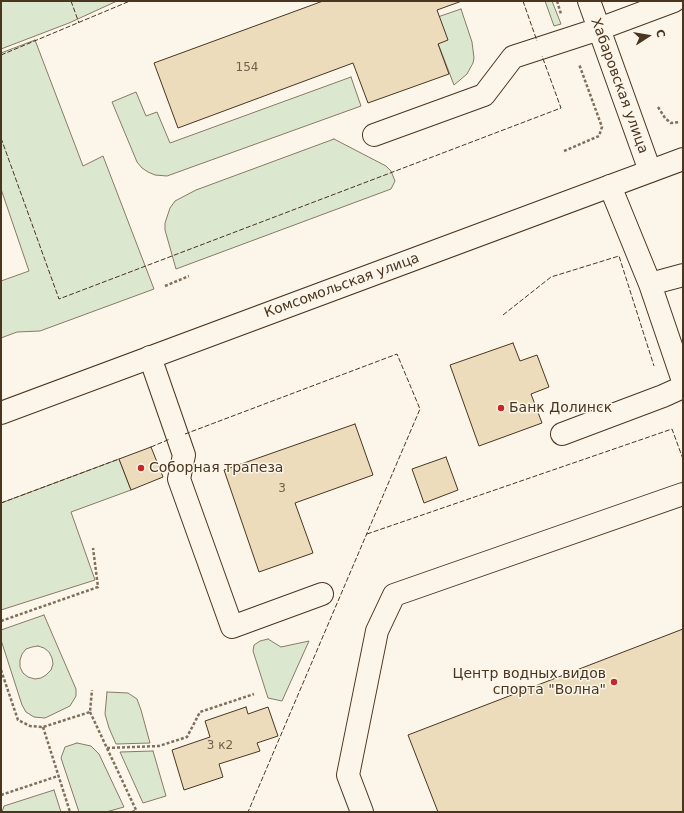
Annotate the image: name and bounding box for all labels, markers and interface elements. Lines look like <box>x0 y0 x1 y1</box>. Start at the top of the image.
street label: Хабаровская улица <box>587 16 651 156</box>
north arrow <box>628 16 668 56</box>
text: С <box>653 28 667 39</box>
house number: 154 <box>236 61 258 75</box>
street label: Комсомольская улица <box>262 250 422 322</box>
place label: Банк Долинск <box>509 400 612 416</box>
marker: Банк Долинск <box>496 403 506 413</box>
place label: Соборная трапеза <box>149 460 283 476</box>
marker: Соборная трапеза <box>136 463 146 473</box>
house number: 3 <box>278 482 286 496</box>
place label: Центр водных видов спорта "Волна" <box>453 666 606 698</box>
marker: Центр водных видов спорта "Волна" <box>609 677 619 687</box>
house number: 3 к2 <box>207 739 233 753</box>

